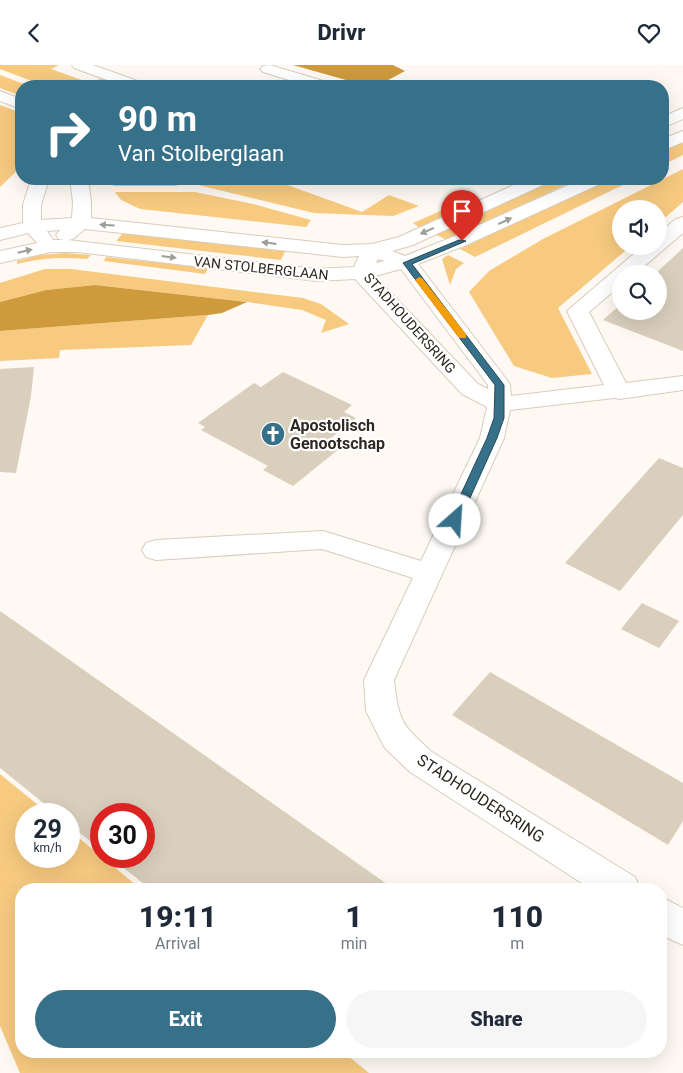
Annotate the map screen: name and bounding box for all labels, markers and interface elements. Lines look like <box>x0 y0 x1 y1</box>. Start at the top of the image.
icon: back <box>20 19 48 47</box>
icon: heart <box>635 19 663 47</box>
text: Drivr <box>318 20 365 45</box>
text: 90 m <box>118 99 197 140</box>
icon: right <box>35 100 100 165</box>
text: Van Stolberglaan <box>118 141 284 166</box>
pin <box>441 190 483 241</box>
icon: arrive <box>448 197 476 225</box>
map controls <box>612 200 667 320</box>
button: sound <box>612 200 667 255</box>
one-way arrow <box>498 217 512 225</box>
one-way arrow <box>99 221 115 229</box>
one-way arrow <box>420 228 434 236</box>
one-way arrow <box>260 239 276 247</box>
one-way arrow <box>18 247 33 255</box>
one-way arrow <box>161 253 177 261</box>
street label: VAN STOLBERGLAAN <box>193 253 329 283</box>
button: search <box>612 265 667 320</box>
street label: STADHOUDERSRING <box>361 270 459 376</box>
place label: Apostolisch Genootschap <box>290 416 385 453</box>
church icon: Apostolisch Genootschap <box>260 421 286 447</box>
position arrow <box>428 493 480 545</box>
street label: STADHOUDERSRING <box>414 750 548 847</box>
speed limit sign: 30 <box>90 803 155 868</box>
text: 29 <box>33 815 62 844</box>
text: km/h <box>33 841 62 855</box>
text: 19:11 <box>139 899 217 934</box>
text: 1 <box>345 899 363 934</box>
text: 110 <box>491 899 543 934</box>
text: Arrival <box>155 934 201 953</box>
text: min <box>341 934 367 953</box>
text: m <box>510 934 524 953</box>
button: Exit <box>35 990 336 1048</box>
button: Share <box>346 990 647 1048</box>

